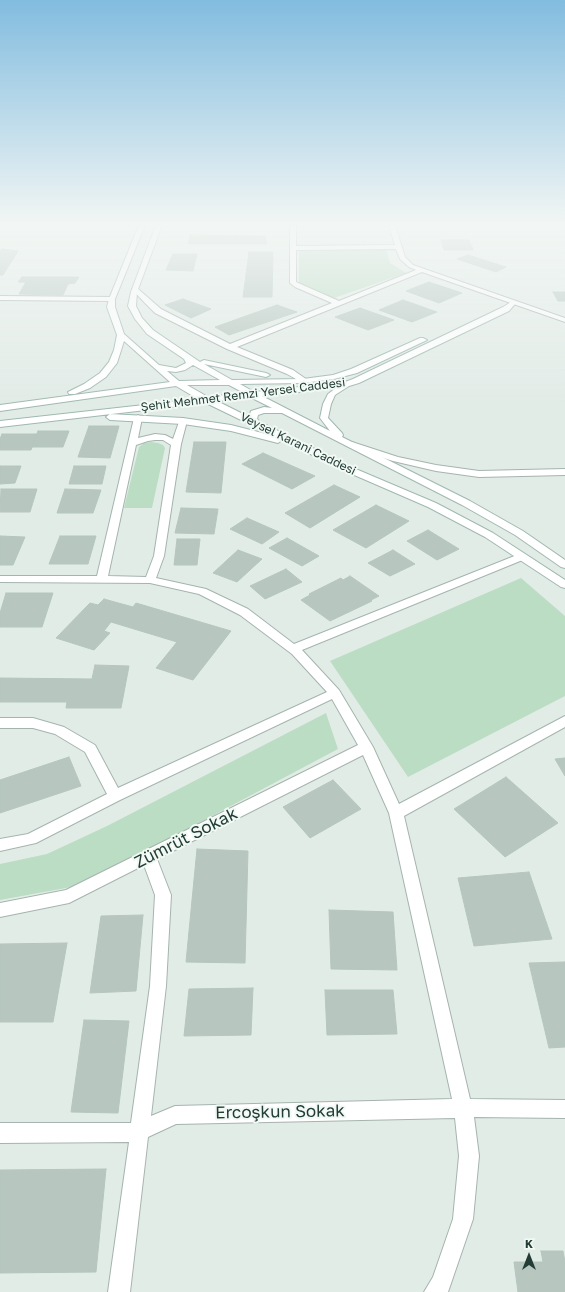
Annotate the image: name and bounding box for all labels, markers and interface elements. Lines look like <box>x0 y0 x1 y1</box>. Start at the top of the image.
street label: Şehit Mehmet Remzi Yersel Caddesi <box>140 375 346 415</box>
street label: Veysel Karani Caddesi <box>238 410 358 478</box>
street label: Zümrüt Sokak <box>131 803 241 873</box>
street label: Ercoşkun Sokak <box>215 1101 345 1123</box>
north arrow <box>509 1236 549 1276</box>
text: K <box>525 1237 533 1250</box>

